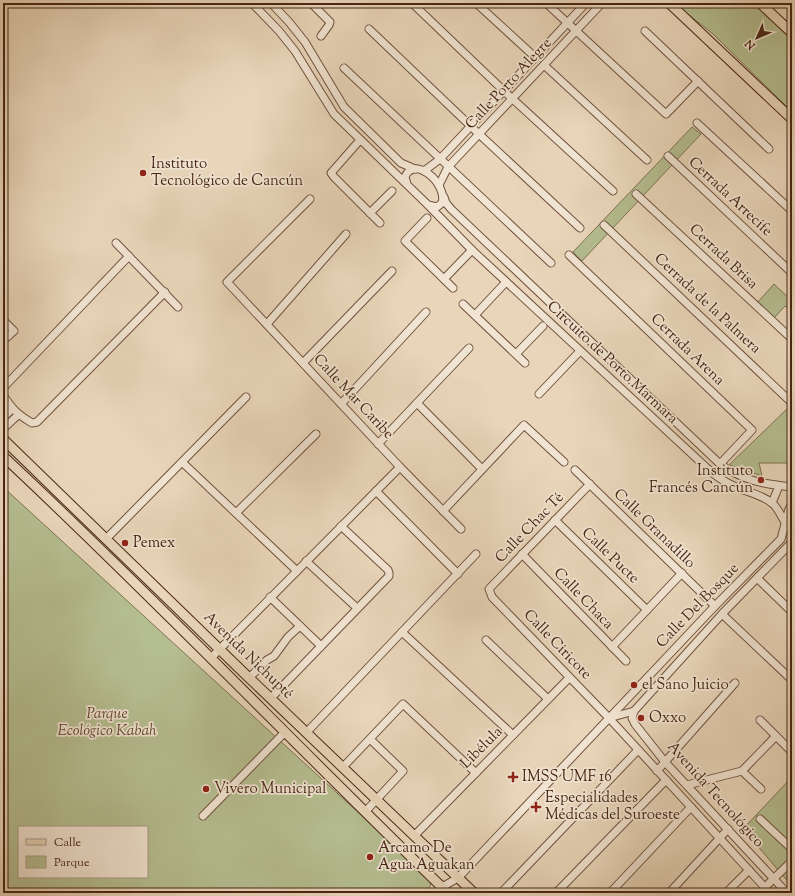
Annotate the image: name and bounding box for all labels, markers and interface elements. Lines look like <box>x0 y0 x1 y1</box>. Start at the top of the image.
north arrow <box>737 18 777 58</box>
street label: Calle Porto Alegre <box>461 33 557 135</box>
text: N <box>742 35 760 54</box>
street label: Cerrada Arrecife <box>683 152 777 242</box>
place label: Instituto Tecnológico de Cancún <box>151 154 303 192</box>
marker: Instituto Tecnológico de Cancún <box>138 168 148 178</box>
street label: Cerrada Brisa <box>684 220 762 295</box>
street label: Cerrada de la Palmera <box>649 249 765 359</box>
street label: Circuito de Porto Marmara <box>542 297 682 429</box>
street label: Cerrada Arena <box>645 309 729 391</box>
street label: Calle Mar Caribe <box>308 350 398 444</box>
place label: Instituto Francés Cancún <box>649 461 753 499</box>
marker: Instituto Francés Cancún <box>756 475 766 485</box>
street label: Calle Granadillo <box>608 484 700 574</box>
street label: Calle Chac Té <box>491 488 569 568</box>
street label: Calle Pucte <box>576 523 644 589</box>
place label: Pemex <box>133 533 175 554</box>
marker: Pemex <box>120 538 130 548</box>
street label: Calle Del Bosque <box>652 559 744 653</box>
street label: Calle Chaca <box>548 563 618 635</box>
street label: Calle Ciricote <box>518 605 596 685</box>
street label: Avenida Nichupté <box>198 608 298 704</box>
place label: el Sano Juicio <box>642 675 729 696</box>
marker: el Sano Juicio <box>629 680 639 690</box>
park label: Parque Ecológico Kabah <box>57 704 157 742</box>
place label: Oxxo <box>649 708 686 729</box>
marker: Oxxo <box>636 713 646 723</box>
street label: Libélula <box>456 722 508 774</box>
street label: Avenida Tecnológico <box>662 737 768 853</box>
place label: IMSS UMF 16 <box>522 767 612 788</box>
marker: IMSS UMF 16 <box>507 771 519 783</box>
place label: Vivero Municipal <box>214 779 326 800</box>
marker: Vivero Municipal <box>201 784 211 794</box>
place label: Especialidades Médicas del Suroeste <box>545 788 680 826</box>
marker: Especialidades Médicas del Suroeste <box>530 801 542 813</box>
legend <box>18 826 148 878</box>
text: Calle <box>54 834 82 852</box>
place label: Arcamo De Agua Aguakan <box>378 838 475 876</box>
marker: Arcamo De Agua Aguakan <box>365 852 375 862</box>
text: Parque <box>54 854 90 872</box>

